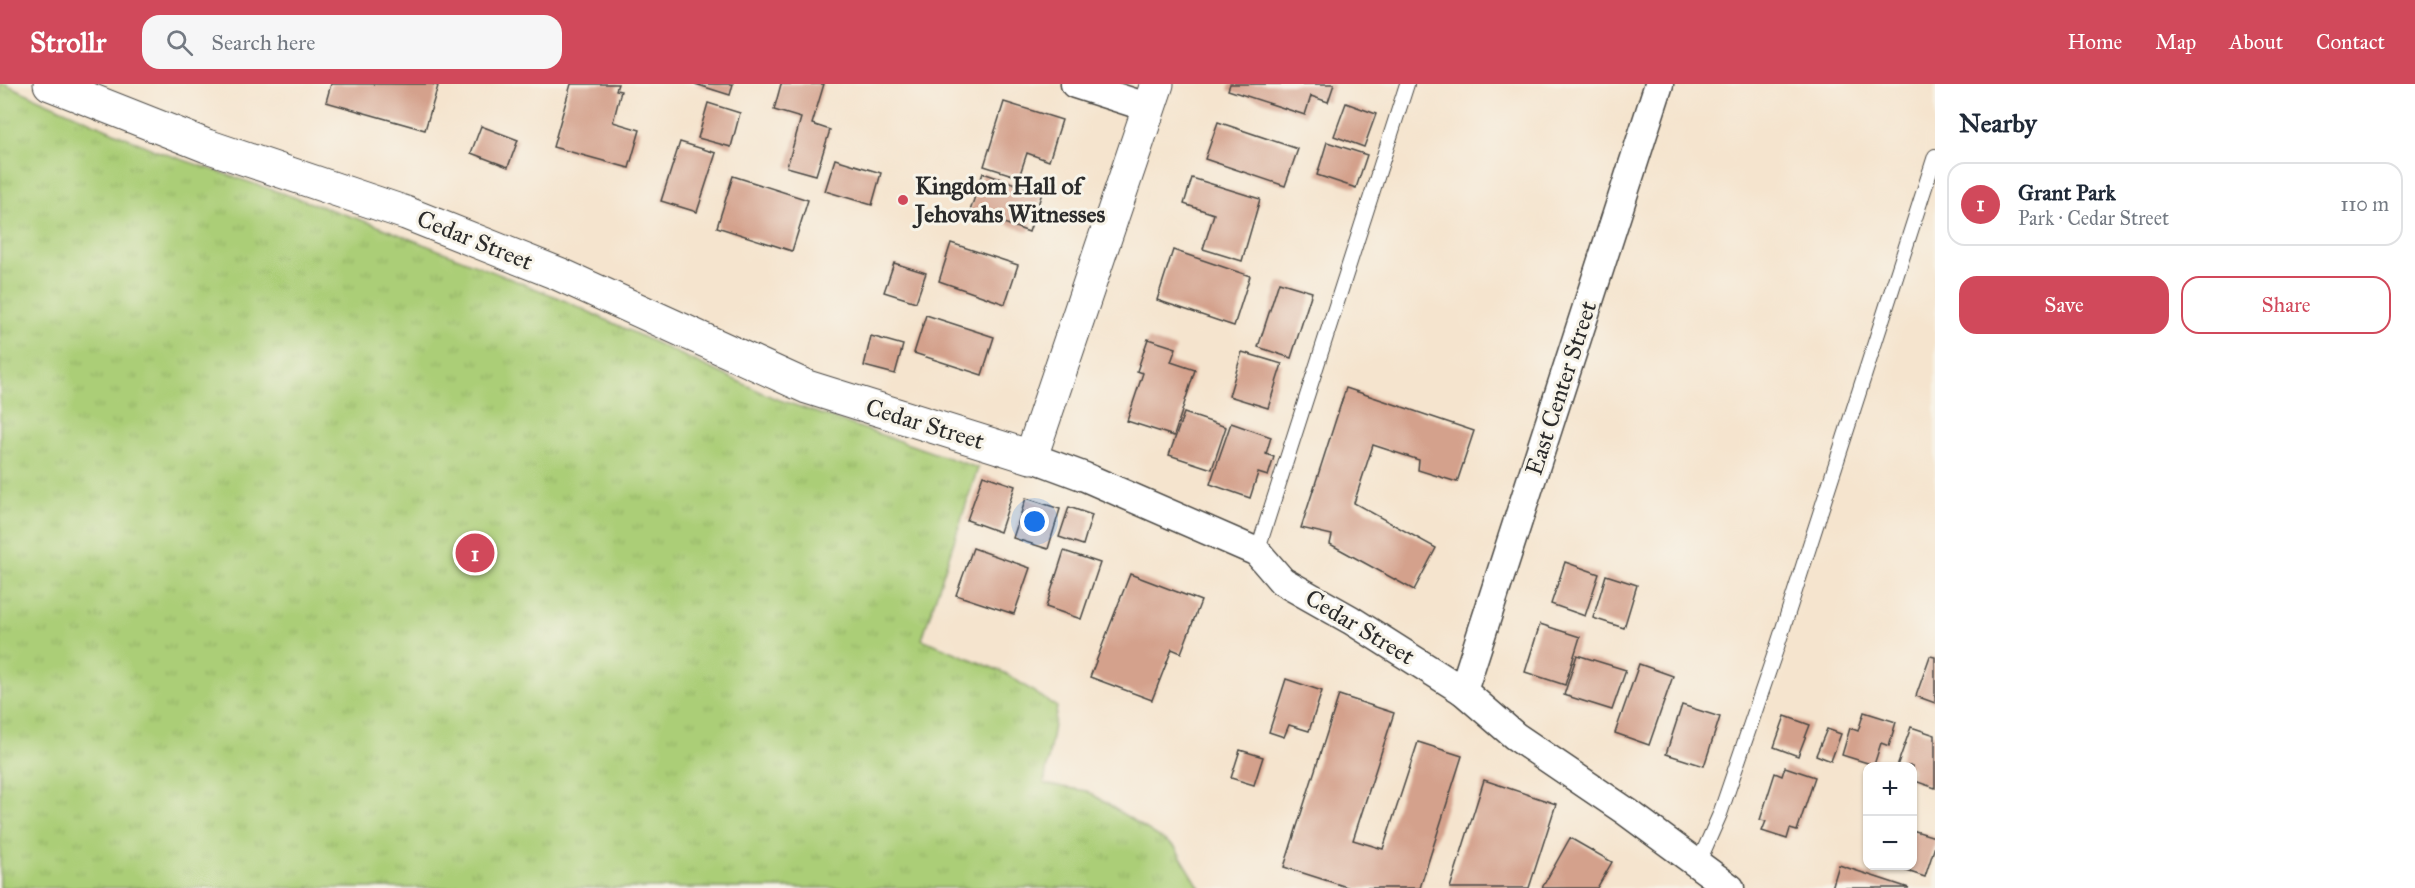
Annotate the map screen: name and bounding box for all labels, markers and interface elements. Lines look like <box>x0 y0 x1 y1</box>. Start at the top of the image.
search box <box>142 15 562 69</box>
text: Strollr <box>30 25 106 60</box>
icon: search <box>163 26 196 59</box>
text: Search here <box>211 29 315 56</box>
text: Home <box>2067 29 2122 55</box>
text: Map <box>2155 29 2196 55</box>
text: About <box>2229 29 2283 55</box>
text: Contact <box>2316 29 2385 55</box>
text: Nearby <box>1959 107 2037 139</box>
place label: Kingdom Hall of Jehovahs Witnesses <box>912 171 1106 229</box>
text: Grant Park <box>2018 179 2116 206</box>
text: 1 <box>1977 192 1984 216</box>
text: 110 m <box>2341 192 2389 216</box>
marker: Kingdom Hall of Jehovahs Witnesses <box>896 193 910 207</box>
street label: Cedar Street <box>413 203 538 277</box>
text: Park · Cedar Street <box>2018 206 2169 230</box>
button: Save <box>1959 276 2169 334</box>
button: Share <box>2181 276 2391 334</box>
street label: East Center Street <box>1519 297 1603 479</box>
street label: Cedar Street <box>862 392 988 456</box>
your location <box>1020 507 1049 536</box>
pin: 1 <box>456 530 494 576</box>
street label: Cedar Street <box>1300 583 1421 672</box>
map controls <box>1863 762 1917 870</box>
button: + <box>1863 762 1917 816</box>
button: − <box>1863 816 1917 870</box>

